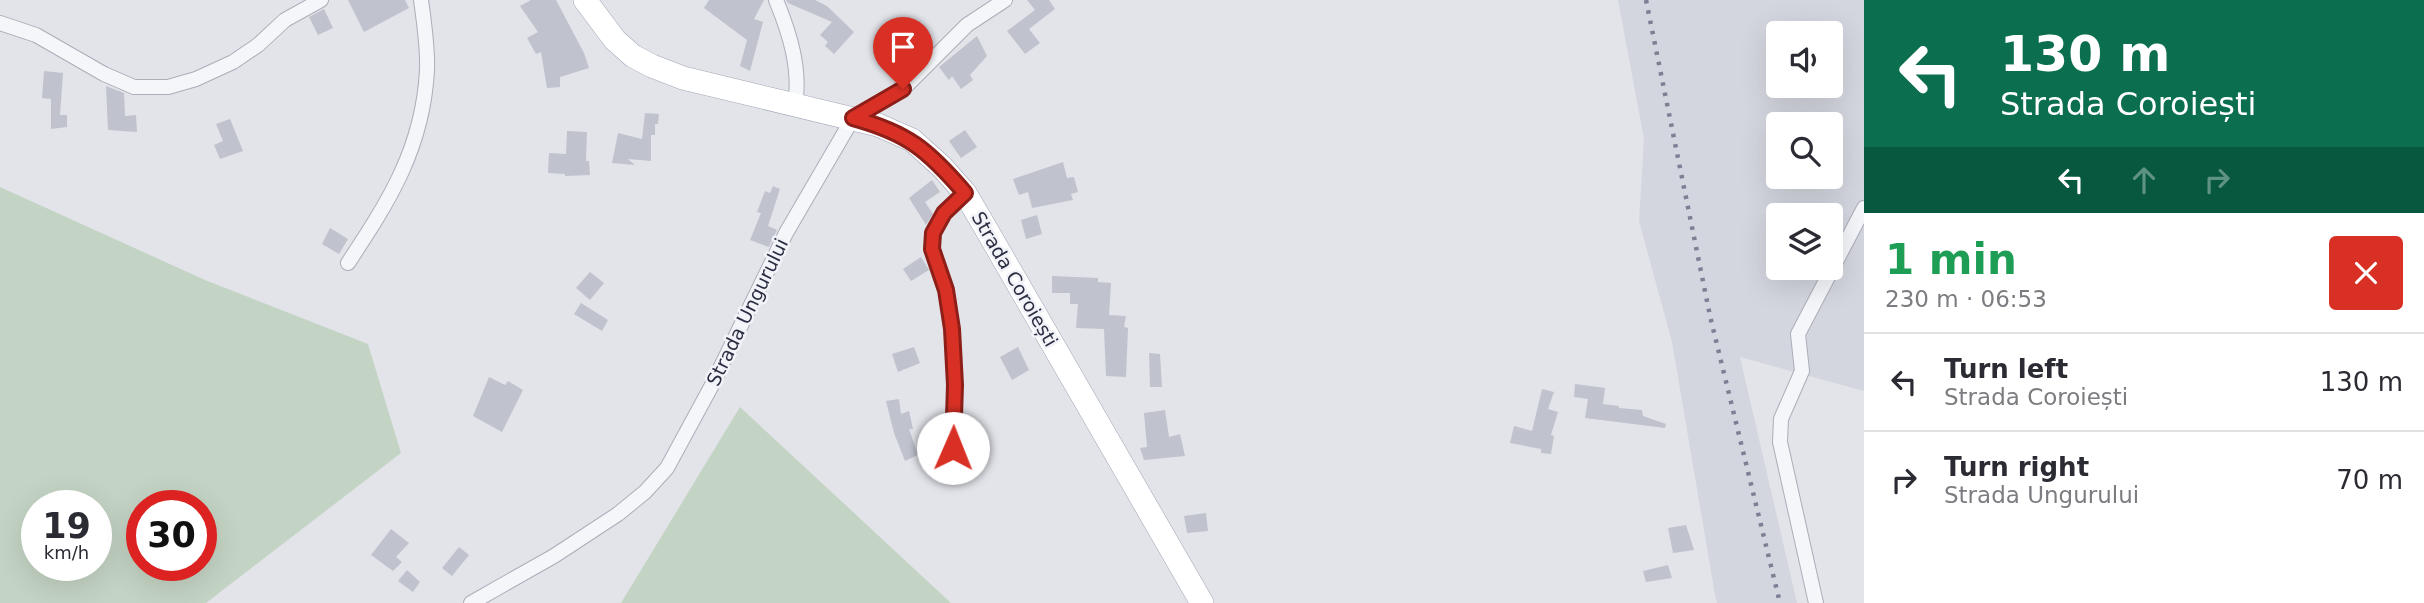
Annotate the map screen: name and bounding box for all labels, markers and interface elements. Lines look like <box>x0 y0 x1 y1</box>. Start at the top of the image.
pin <box>873 17 933 89</box>
map controls <box>1766 21 1843 280</box>
button: sound <box>1766 21 1843 98</box>
text: 130 m <box>2000 26 2170 83</box>
icon: arrive <box>884 28 922 66</box>
icon: left <box>1885 28 1976 119</box>
text: Strada Coroiești <box>2000 85 2256 123</box>
button: search <box>1766 112 1843 189</box>
icon: left <box>2052 161 2090 199</box>
icon: ahead <box>2125 161 2163 199</box>
icon: right <box>2198 161 2236 199</box>
button: layers <box>1766 203 1843 280</box>
street label: Strada Coroiești <box>967 208 1063 351</box>
street label: Strada Ungurului <box>702 235 792 389</box>
text: 1 min <box>1885 235 2017 284</box>
button: close <box>2329 236 2403 310</box>
text: 230 m · 06:53 <box>1885 286 2047 312</box>
text: Turn left <box>1944 354 2068 384</box>
icon: left <box>1885 363 1923 401</box>
text: 130 m <box>2320 367 2403 397</box>
text: Strada Coroiești <box>1944 384 2128 410</box>
position arrow <box>916 411 990 485</box>
text: Turn right <box>1944 452 2089 482</box>
icon: right <box>1885 461 1923 499</box>
text: 70 m <box>2336 465 2403 495</box>
text: Strada Ungurului <box>1944 482 2139 508</box>
speed limit sign: 30 <box>126 490 217 581</box>
text: 19 <box>42 506 91 546</box>
text: km/h <box>44 542 89 563</box>

